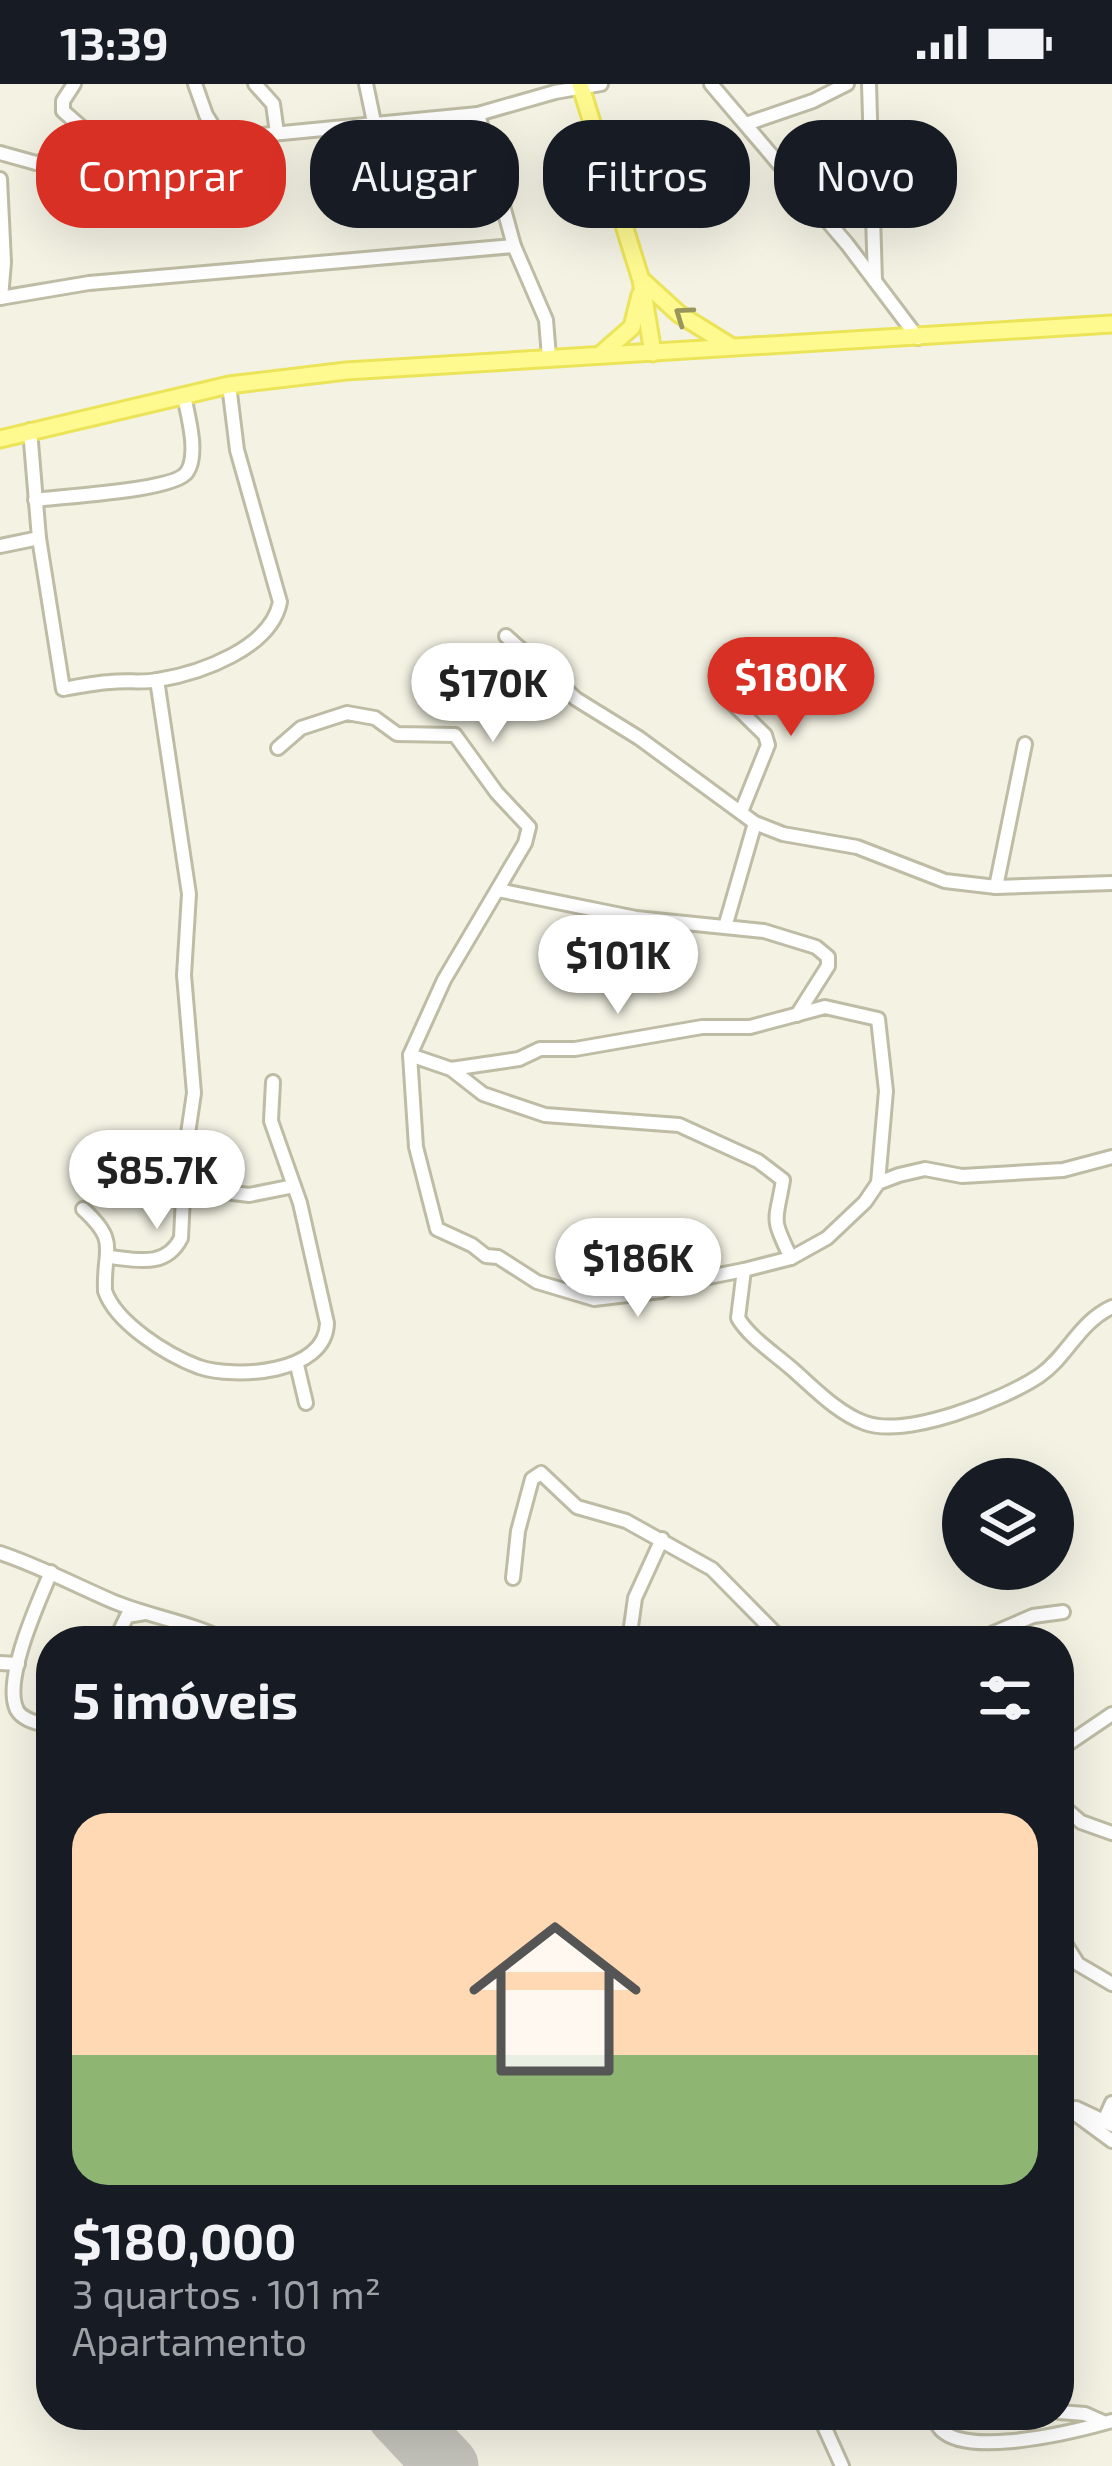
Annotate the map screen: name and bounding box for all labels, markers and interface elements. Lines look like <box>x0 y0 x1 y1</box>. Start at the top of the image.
text: 13:39 <box>60 15 169 69</box>
chip: Comprar <box>36 120 286 228</box>
chip: Alugar <box>310 120 519 228</box>
chip: Filtros <box>543 120 750 228</box>
chip: Novo <box>774 120 957 228</box>
one-way arrow <box>674 307 696 329</box>
pin: $180K <box>707 637 875 739</box>
pin: $170K <box>409 643 577 745</box>
text: $180K <box>734 652 848 699</box>
text: $170K <box>438 658 548 705</box>
pin: $101K <box>534 915 702 1017</box>
text: $101K <box>565 930 671 977</box>
pin: $85.7K <box>59 1130 255 1232</box>
text: $85.7K <box>96 1145 218 1192</box>
pin: $186K <box>554 1218 722 1320</box>
text: $186K <box>582 1233 694 1280</box>
map controls <box>942 1458 1074 1590</box>
button: layers <box>942 1458 1074 1590</box>
icon: filters <box>972 1665 1038 1731</box>
text: 5 imóveis <box>72 1668 298 1729</box>
icon: home <box>447 1891 663 2107</box>
text: $180,000 <box>72 2209 296 2270</box>
text: 3 quartos · 101 m² <box>72 2270 381 2317</box>
text: Apartamento <box>72 2317 307 2364</box>

